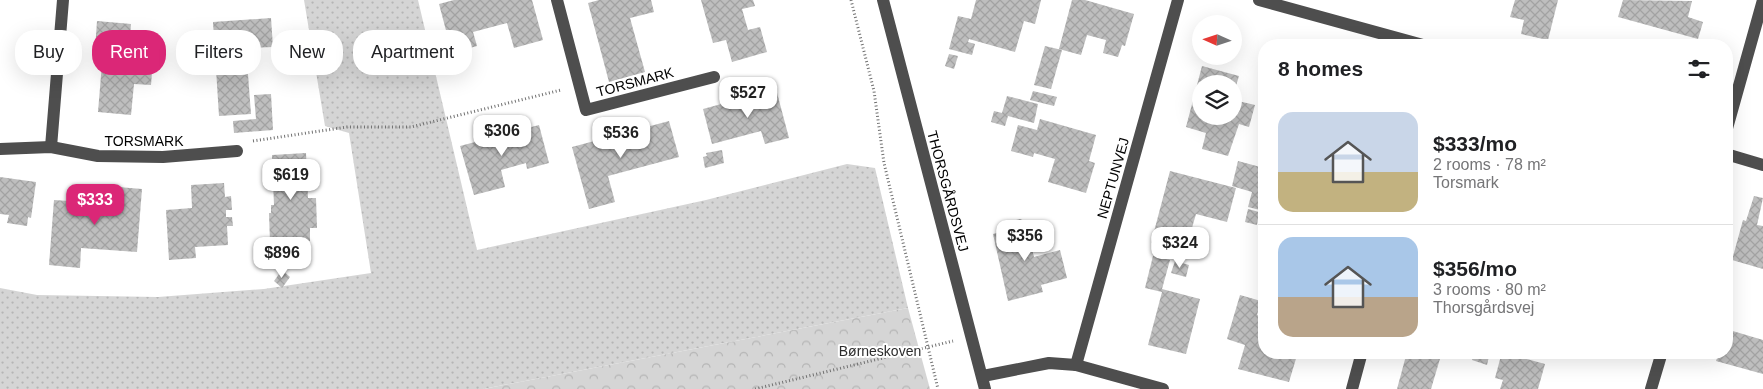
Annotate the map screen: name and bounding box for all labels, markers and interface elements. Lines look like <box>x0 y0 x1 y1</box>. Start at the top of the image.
north arrow <box>1192 15 1242 65</box>
map controls <box>1192 15 1242 125</box>
chip: Buy <box>15 30 82 75</box>
chip: Rent <box>92 30 166 75</box>
chip: Filters <box>176 30 261 75</box>
chip: New <box>271 30 343 75</box>
chip: Apartment <box>353 30 472 75</box>
icon: filters <box>1685 55 1713 83</box>
text: 8 homes <box>1278 57 1363 80</box>
street label: TORSMARK <box>595 64 676 100</box>
button: layers <box>1192 75 1242 125</box>
pin: $527 <box>718 76 778 119</box>
text: $527 <box>730 84 766 101</box>
pin: $306 <box>472 114 532 157</box>
pin: $536 <box>591 116 651 159</box>
text: $306 <box>484 122 520 139</box>
text: $536 <box>603 124 639 141</box>
street label: THORSGÅRDSVEJ <box>924 129 972 253</box>
icon: home <box>1318 132 1378 192</box>
text: $333/mo <box>1433 132 1517 155</box>
street label: TORSMARK <box>104 133 184 149</box>
street label: NEPTUNVEJ <box>1094 136 1132 220</box>
text: 2 rooms · 78 m² <box>1433 156 1546 173</box>
pin: $619 <box>261 158 321 201</box>
text: $619 <box>273 166 309 183</box>
text: Torsmark <box>1433 174 1499 191</box>
pin: $333 <box>65 184 125 226</box>
text: $333 <box>77 191 113 208</box>
pin: $356 <box>995 220 1055 262</box>
pin: $324 <box>1150 226 1210 269</box>
text: $356 <box>1007 227 1043 244</box>
text: $324 <box>1162 234 1198 251</box>
pin: $896 <box>252 236 312 279</box>
text: $896 <box>264 244 300 261</box>
icon: home <box>1318 257 1378 317</box>
text: $356/mo <box>1433 257 1517 280</box>
text: 3 rooms · 80 m² <box>1433 281 1546 298</box>
text: Thorsgårdsvej <box>1433 299 1534 316</box>
park label: Børneskoven <box>839 343 921 359</box>

